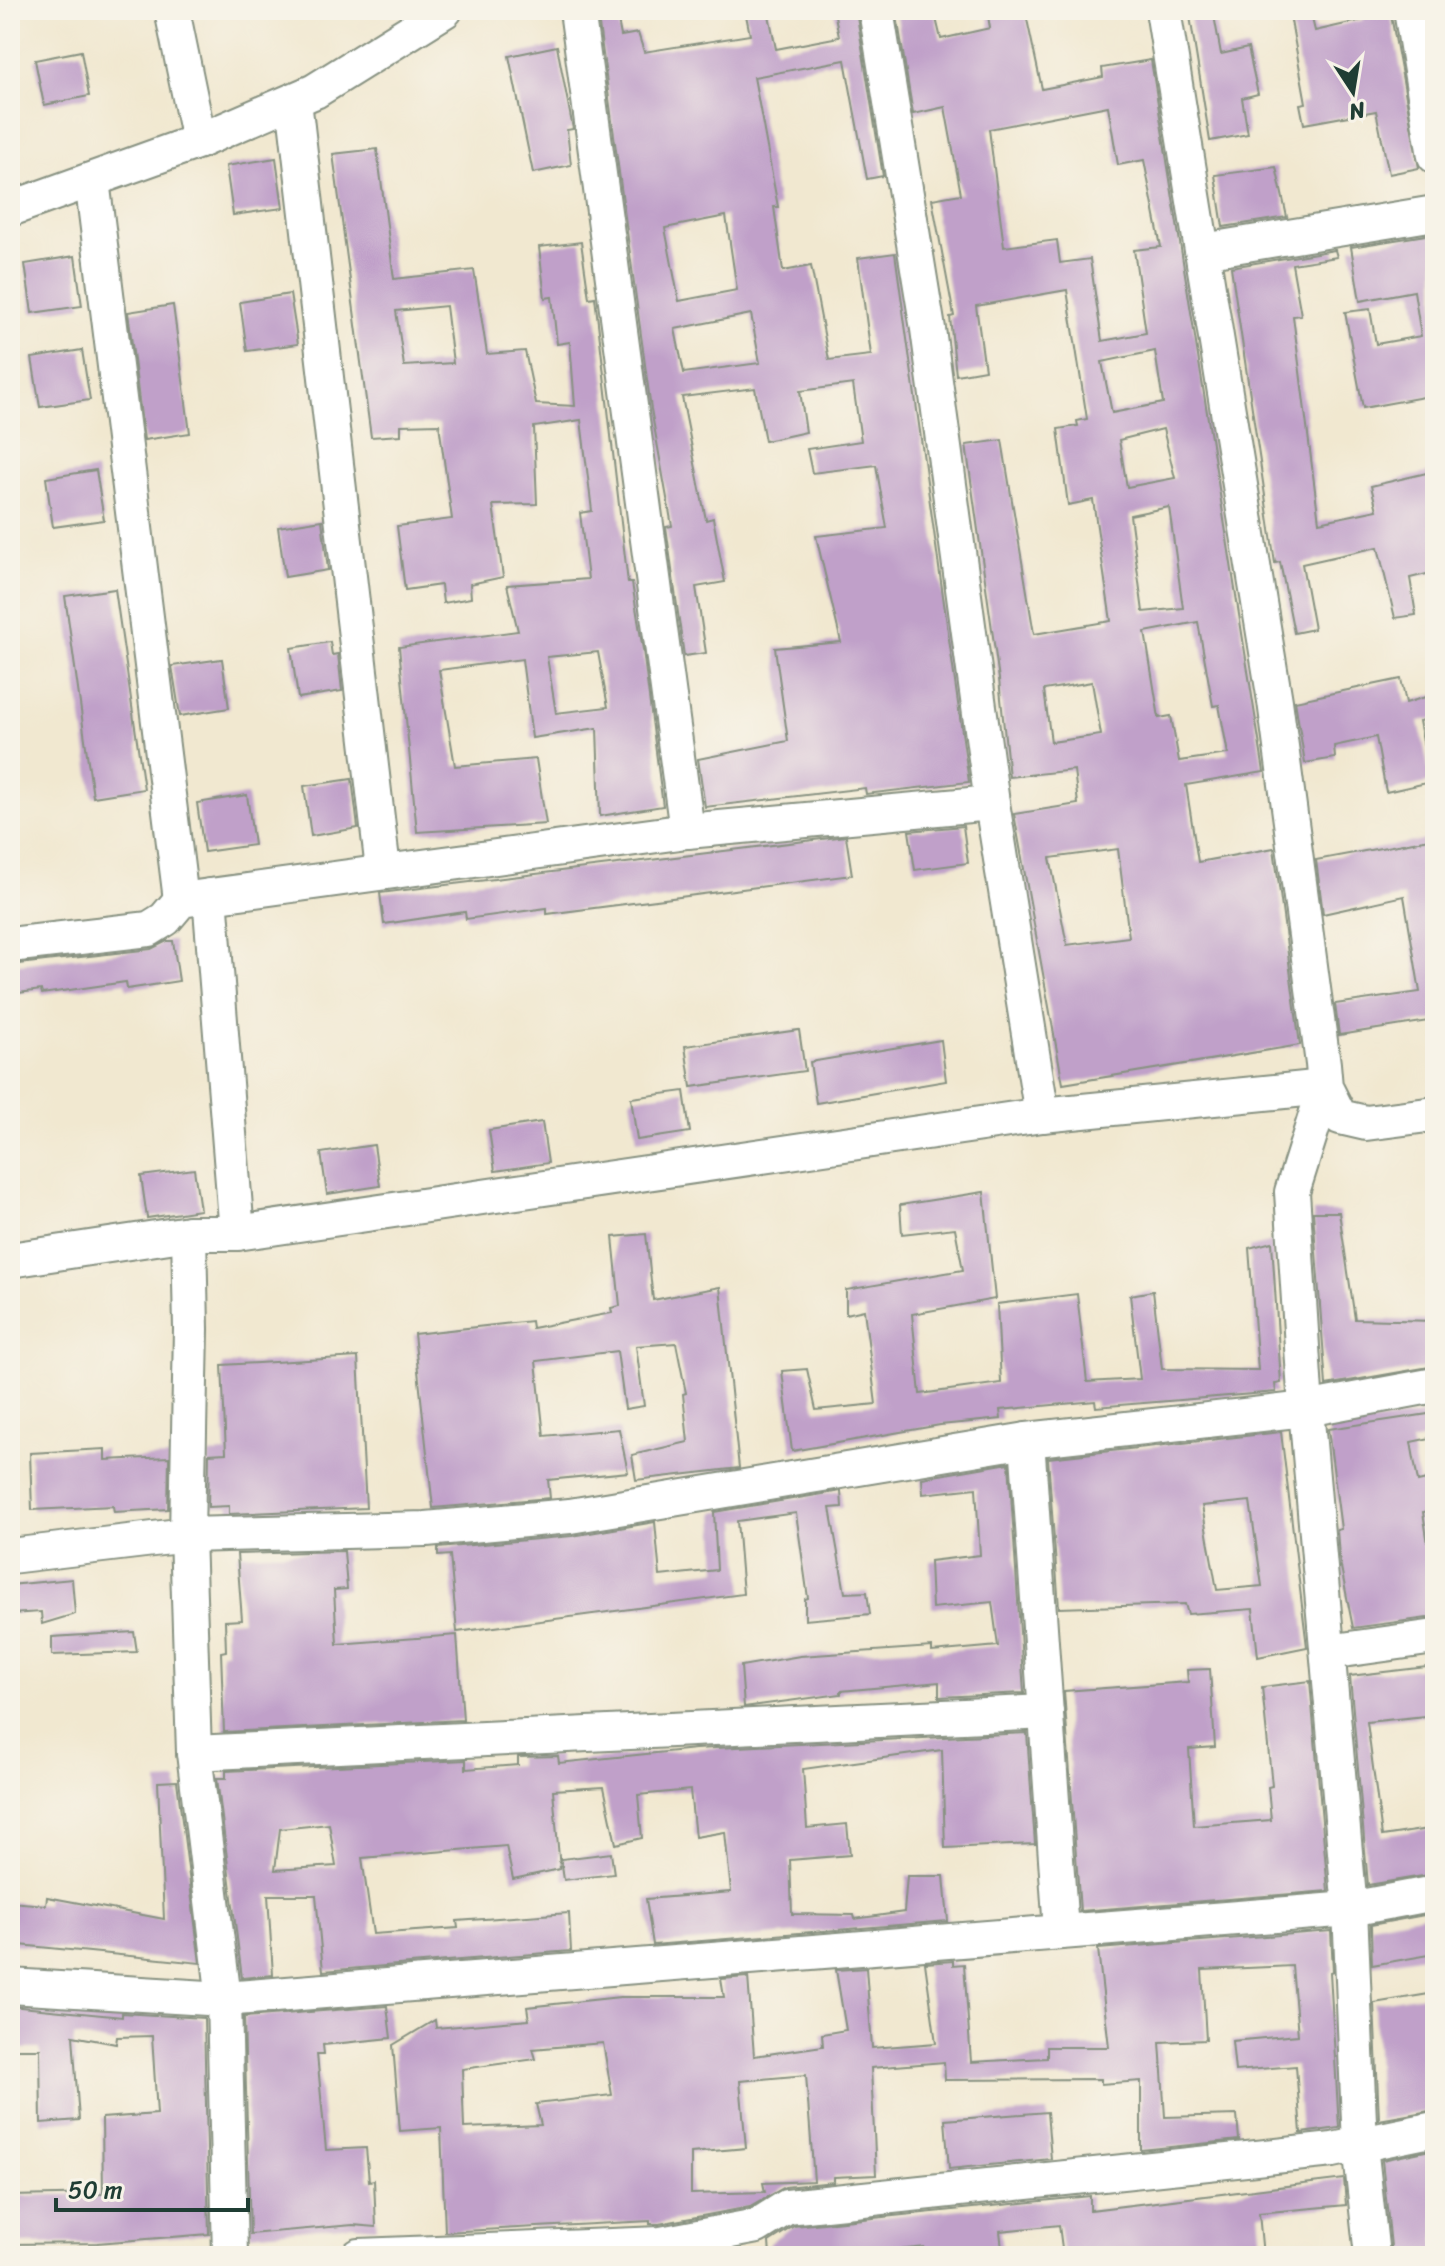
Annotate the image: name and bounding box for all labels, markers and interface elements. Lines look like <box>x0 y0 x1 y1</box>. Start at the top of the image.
north arrow <box>1313 52 1393 132</box>
text: N <box>1345 90 1370 132</box>
scale bar <box>56 2162 248 2212</box>
text: 50 m <box>68 2169 123 2211</box>

